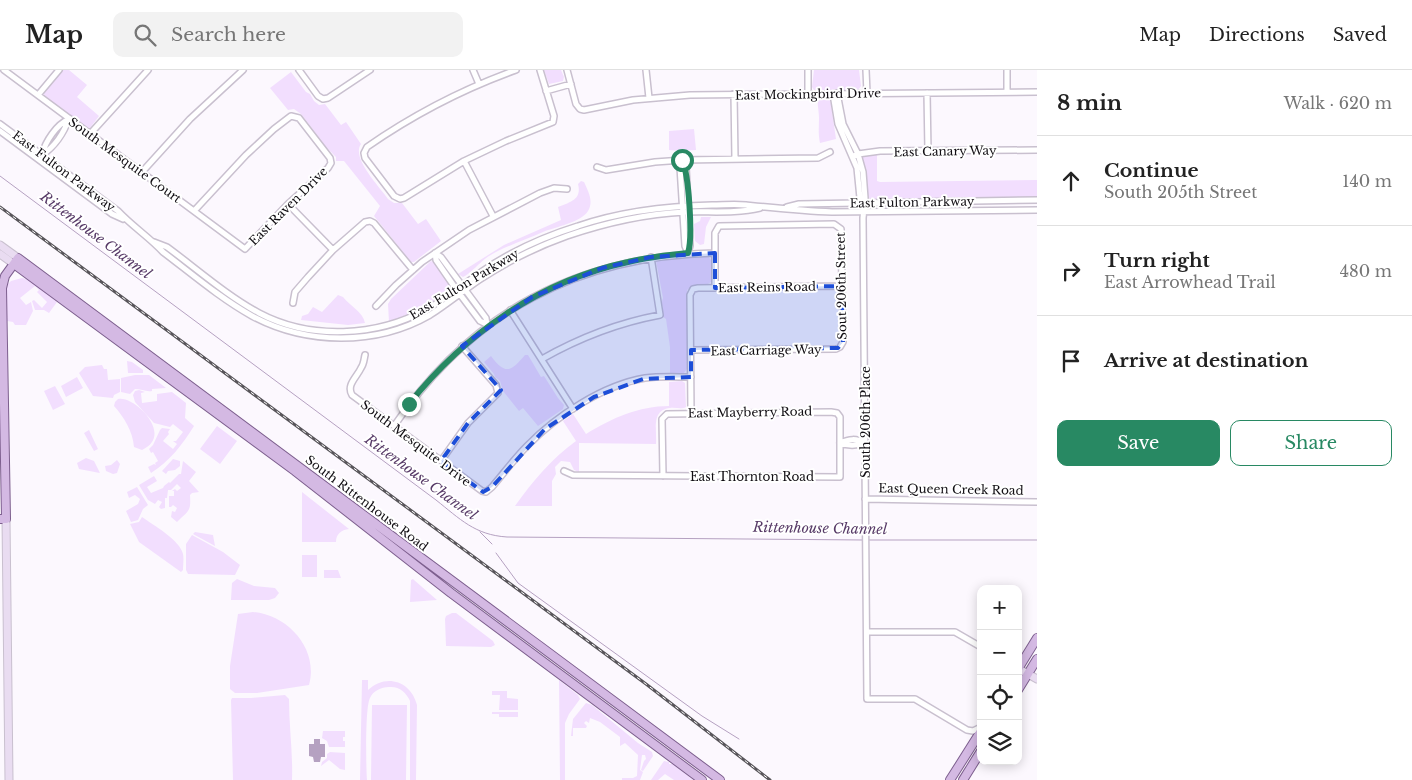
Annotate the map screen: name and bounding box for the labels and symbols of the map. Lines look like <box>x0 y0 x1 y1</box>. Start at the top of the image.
street label: East Mockingbird Drive <box>735 85 881 103</box>
street label: South Mesquite Court <box>66 114 185 206</box>
street label: East Fulton Parkway <box>10 127 119 215</box>
street label: East Canary Way <box>893 143 997 159</box>
route start <box>671 149 694 172</box>
street label: East Raven Drive <box>246 164 330 248</box>
water label: Rittenhouse Channel <box>36 187 156 283</box>
street label: East Fulton Parkway <box>849 193 975 211</box>
street label: Sout 206th Street <box>833 232 849 340</box>
street label: East Fulton Parkway <box>407 245 522 323</box>
street label: East Reins Road <box>718 279 816 295</box>
street label: East Carriage Way <box>710 342 822 358</box>
street label: South 206th Place <box>858 366 873 478</box>
route end <box>398 393 421 416</box>
street label: South Mesquite Drive <box>358 397 474 489</box>
street label: East Mayberry Road <box>687 403 813 421</box>
water label: Rittenhouse Channel <box>361 430 481 524</box>
street label: South Rittenhouse Road <box>303 452 431 554</box>
street label: East Thornton Road <box>690 469 814 484</box>
street label: East Queen Creek Road <box>878 480 1024 498</box>
water label: Rittenhouse Channel <box>752 518 888 538</box>

